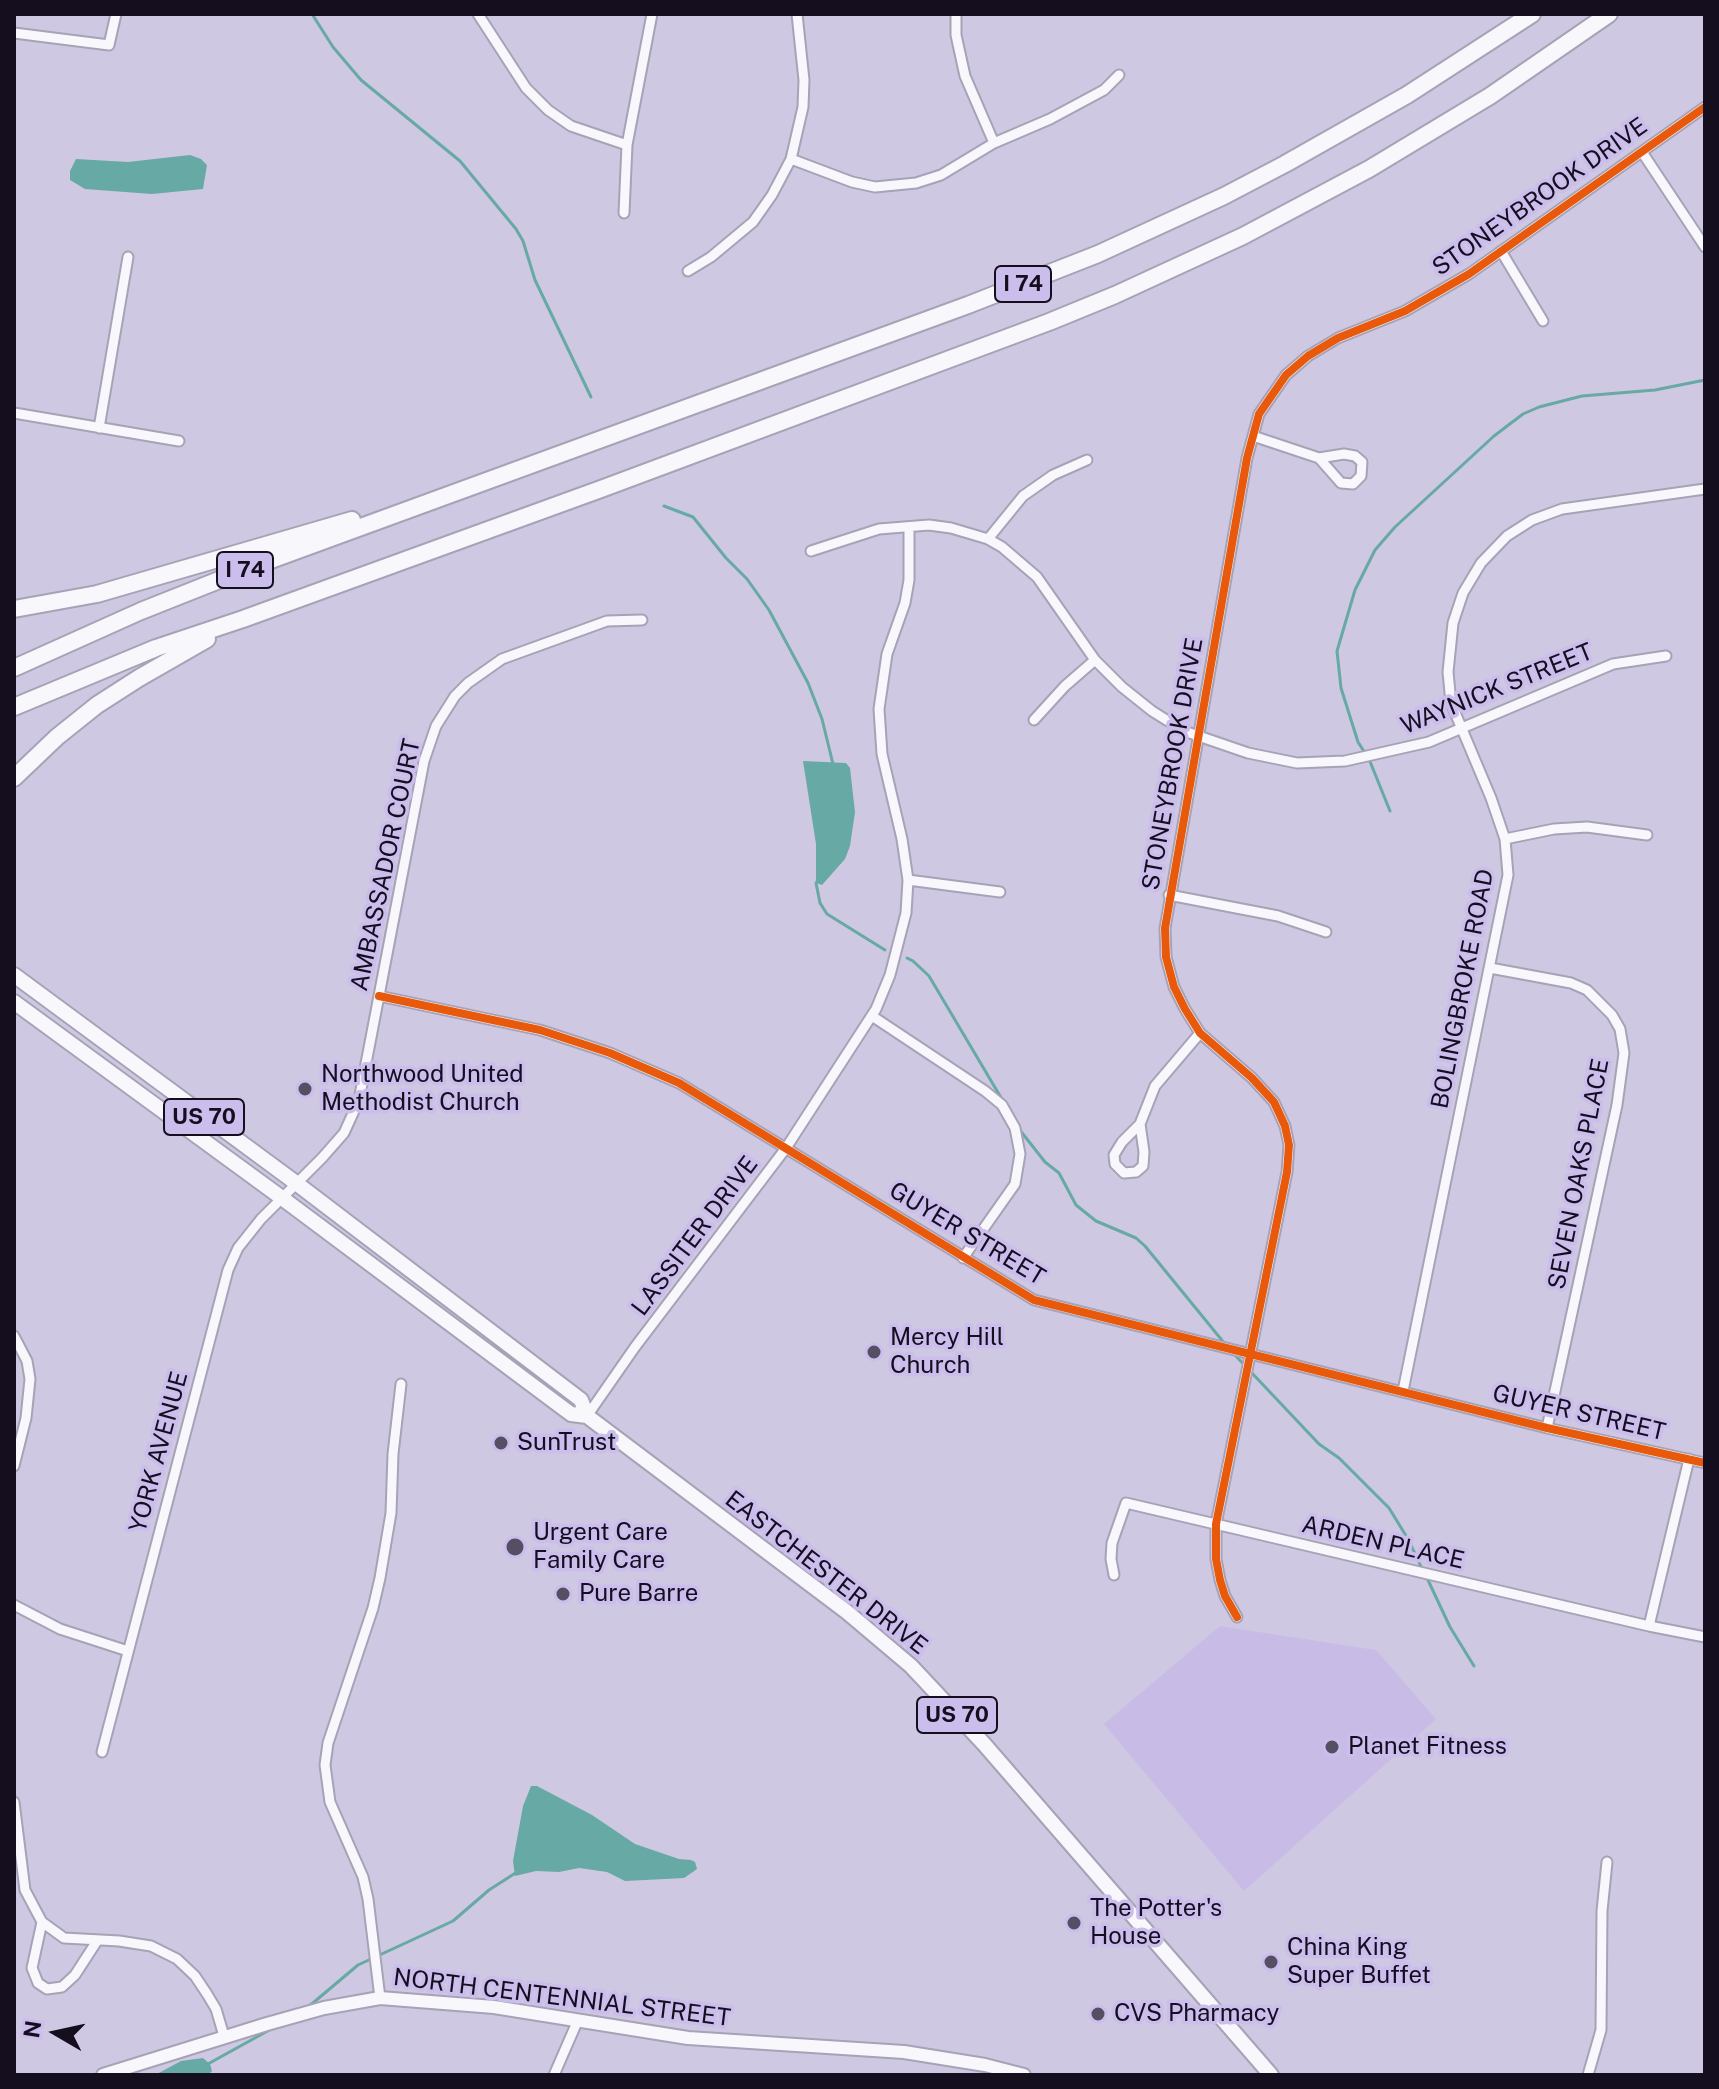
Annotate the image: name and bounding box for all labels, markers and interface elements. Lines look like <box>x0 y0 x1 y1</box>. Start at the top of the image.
street label: STONEYBROOK DRIVE <box>1427 112 1653 282</box>
road number: I 74 <box>995 266 1051 302</box>
road number: I 74 <box>217 552 273 588</box>
street label: STONEYBROOK DRIVE <box>1137 636 1209 892</box>
street label: WAYNICK STREET <box>1397 637 1597 741</box>
street label: AMBASSADOR COURT <box>345 736 427 994</box>
street label: BOLINGBROKE ROAD <box>1426 867 1500 1111</box>
street label: SEVEN OAKS PLACE <box>1542 1056 1616 1292</box>
place label: Northwood United Methodist Church <box>321 1061 524 1117</box>
marker: Northwood United Methodist Church <box>296 1080 314 1098</box>
road number: US 70 <box>164 1099 244 1135</box>
street label: LASSITER DRIVE <box>626 1151 764 1321</box>
street label: GUYER STREET <box>884 1176 1050 1292</box>
place label: Mercy Hill Church <box>890 1324 1004 1380</box>
marker: Mercy Hill Church <box>865 1343 883 1361</box>
street label: YORK AVENUE <box>124 1369 194 1535</box>
street label: GUYER STREET <box>1490 1379 1668 1447</box>
place label: SunTrust <box>517 1429 616 1457</box>
marker: SunTrust <box>492 1434 510 1452</box>
street label: EASTCHESTER DRIVE <box>719 1485 933 1661</box>
street label: ARDEN PLACE <box>1299 1510 1467 1576</box>
place label: Urgent Care Family Care <box>533 1519 668 1575</box>
marker: Urgent Care Family Care <box>504 1536 526 1558</box>
place label: Pure Barre <box>579 1580 698 1608</box>
marker: Pure Barre <box>554 1585 572 1603</box>
road number: US 70 <box>917 1697 997 1733</box>
place label: Planet Fitness <box>1348 1733 1507 1761</box>
marker: Planet Fitness <box>1323 1738 1341 1756</box>
place label: The Potter's House <box>1090 1895 1222 1951</box>
marker: The Potter's House <box>1065 1914 1083 1932</box>
place label: China King Super Buffet <box>1287 1934 1431 1990</box>
marker: China King Super Buffet <box>1262 1953 1280 1971</box>
street label: NORTH CENTENNIAL STREET <box>392 1963 732 2033</box>
north arrow <box>16 1993 96 2073</box>
place label: CVS Pharmacy <box>1114 2000 1279 2028</box>
marker: CVS Pharmacy <box>1089 2005 1107 2023</box>
text: N <box>18 2019 46 2040</box>

